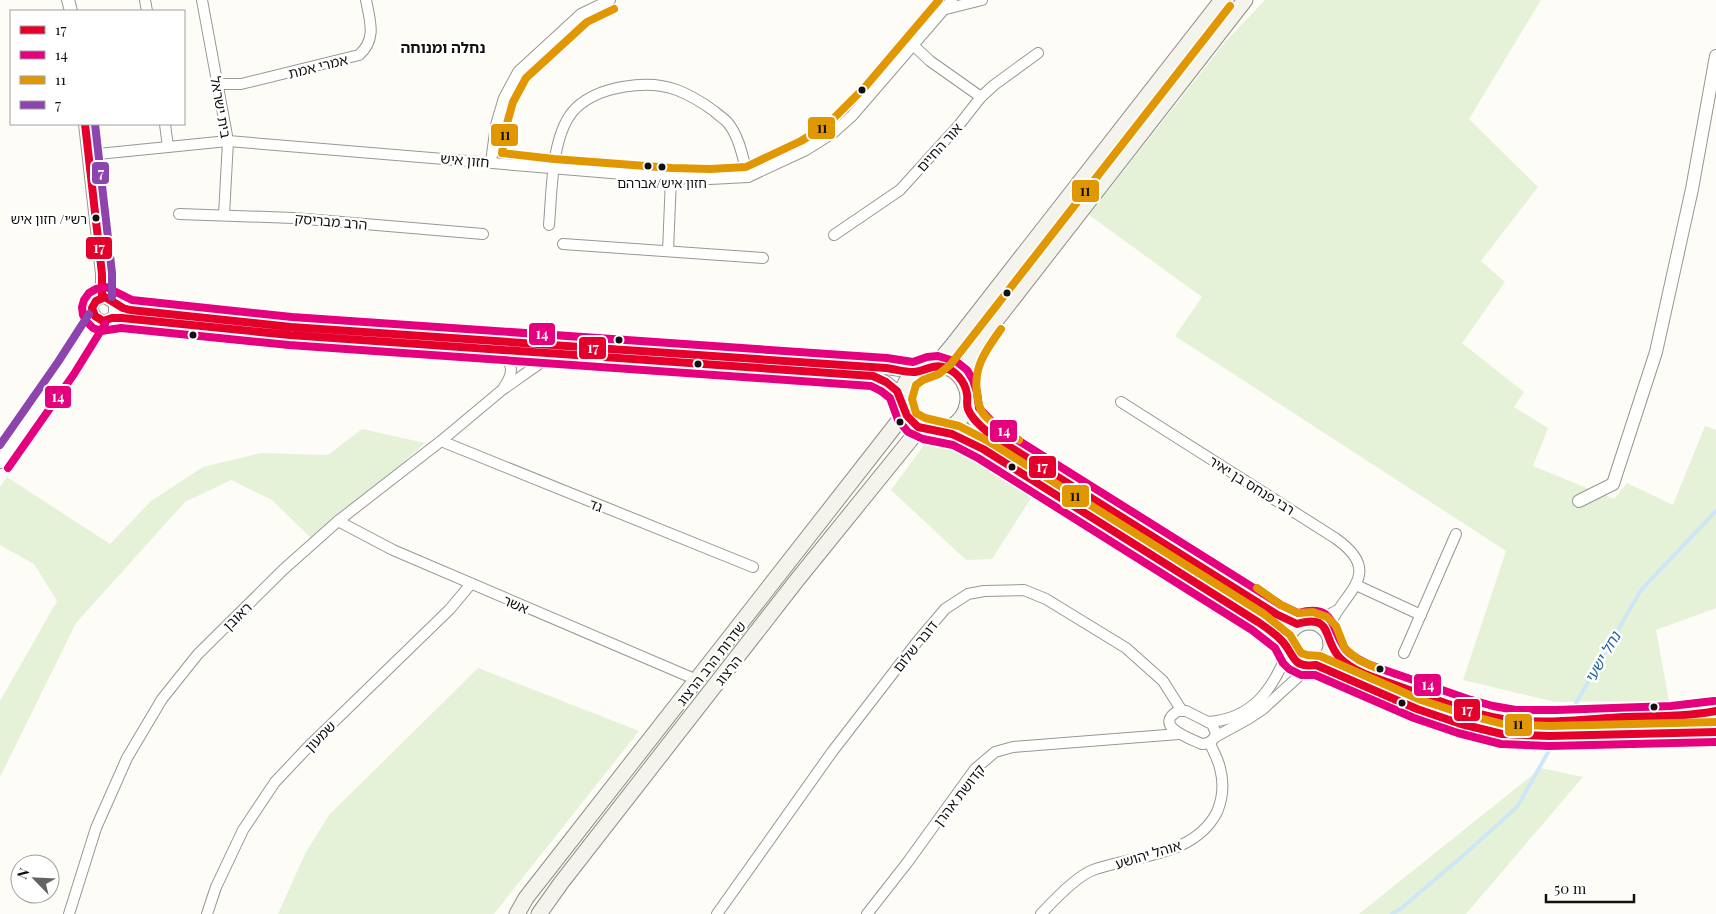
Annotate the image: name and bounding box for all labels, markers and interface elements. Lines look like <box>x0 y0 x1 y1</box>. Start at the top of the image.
legend <box>10 10 185 125</box>
text: 17 <box>55 19 67 39</box>
district label: נחלה ומנוחה <box>401 37 485 57</box>
text: 14 <box>55 44 68 64</box>
street label: אמרי אמת <box>286 49 350 83</box>
text: 11 <box>55 69 67 89</box>
street label: בית ישראל <box>206 75 236 139</box>
unlabelled marker <box>857 85 867 95</box>
text: 7 <box>55 94 61 114</box>
line badge: 11 <box>807 116 836 140</box>
text: 11 <box>817 118 827 137</box>
street label: אור החיים <box>912 119 966 175</box>
line badge: 11 <box>490 123 519 147</box>
text: 11 <box>500 125 510 144</box>
street label: חזון איש <box>440 148 490 172</box>
line badge: 7 <box>91 161 110 185</box>
unlabelled marker <box>643 161 653 171</box>
marker: חזון איש/אברהם <box>657 162 667 172</box>
text: 7 <box>98 163 105 182</box>
place label: חזון איש/אברהם <box>617 174 707 191</box>
line badge: 11 <box>1071 179 1100 203</box>
text: 11 <box>1080 181 1090 200</box>
street label: הרב מבריסק <box>294 208 368 234</box>
place label: רש׳י/ חזון איש <box>11 210 87 227</box>
marker: רש׳י/ חזון איש <box>91 213 101 223</box>
line badge: 17 <box>85 236 113 260</box>
text: 17 <box>93 238 105 257</box>
unlabelled marker <box>1002 288 1012 298</box>
line badge: 14 <box>528 322 556 346</box>
text: 14 <box>536 324 548 343</box>
unlabelled marker <box>188 330 198 340</box>
unlabelled marker <box>614 335 624 345</box>
line badge: 17 <box>578 336 607 360</box>
text: 17 <box>587 338 599 357</box>
unlabelled marker <box>693 359 703 369</box>
line badge: 14 <box>44 385 72 409</box>
text: 14 <box>52 387 64 406</box>
unlabelled marker <box>895 417 905 427</box>
line badge: 14 <box>989 419 1018 443</box>
text: 14 <box>998 421 1010 440</box>
street label: רבי פנחס בן יאיר <box>1205 451 1299 519</box>
line badge: 17 <box>1028 455 1057 479</box>
text: 17 <box>1036 457 1048 476</box>
unlabelled marker <box>1007 462 1017 472</box>
line badge: 11 <box>1061 484 1090 508</box>
text: 11 <box>1070 486 1080 505</box>
street label: גד <box>587 494 605 516</box>
street label: אשר <box>500 590 532 618</box>
street label: ראובן <box>219 598 255 634</box>
street label: דובר שלום <box>888 616 942 676</box>
street label: שדרות הרב הרצוג <box>673 618 749 708</box>
water label: נחל ישעי <box>1579 627 1625 686</box>
street label: הרצוג <box>711 652 745 688</box>
unlabelled marker <box>1375 664 1385 674</box>
line badge: 14 <box>1413 673 1442 697</box>
text: 14 <box>1422 675 1434 694</box>
unlabelled marker <box>1397 698 1407 708</box>
line badge: 17 <box>1453 698 1481 722</box>
text: 17 <box>1461 700 1473 719</box>
unlabelled marker <box>1649 702 1659 712</box>
line badge: 11 <box>1504 713 1533 737</box>
text: 11 <box>1513 714 1523 733</box>
street label: שמעון <box>300 716 340 756</box>
street label: קדושת אהרן <box>929 760 989 830</box>
street label: אוהל יהושע <box>1113 835 1183 873</box>
north arrow <box>10 854 60 904</box>
text: N <box>12 865 33 882</box>
scale bar <box>1546 872 1634 904</box>
text: 50 m <box>1554 878 1587 898</box>

